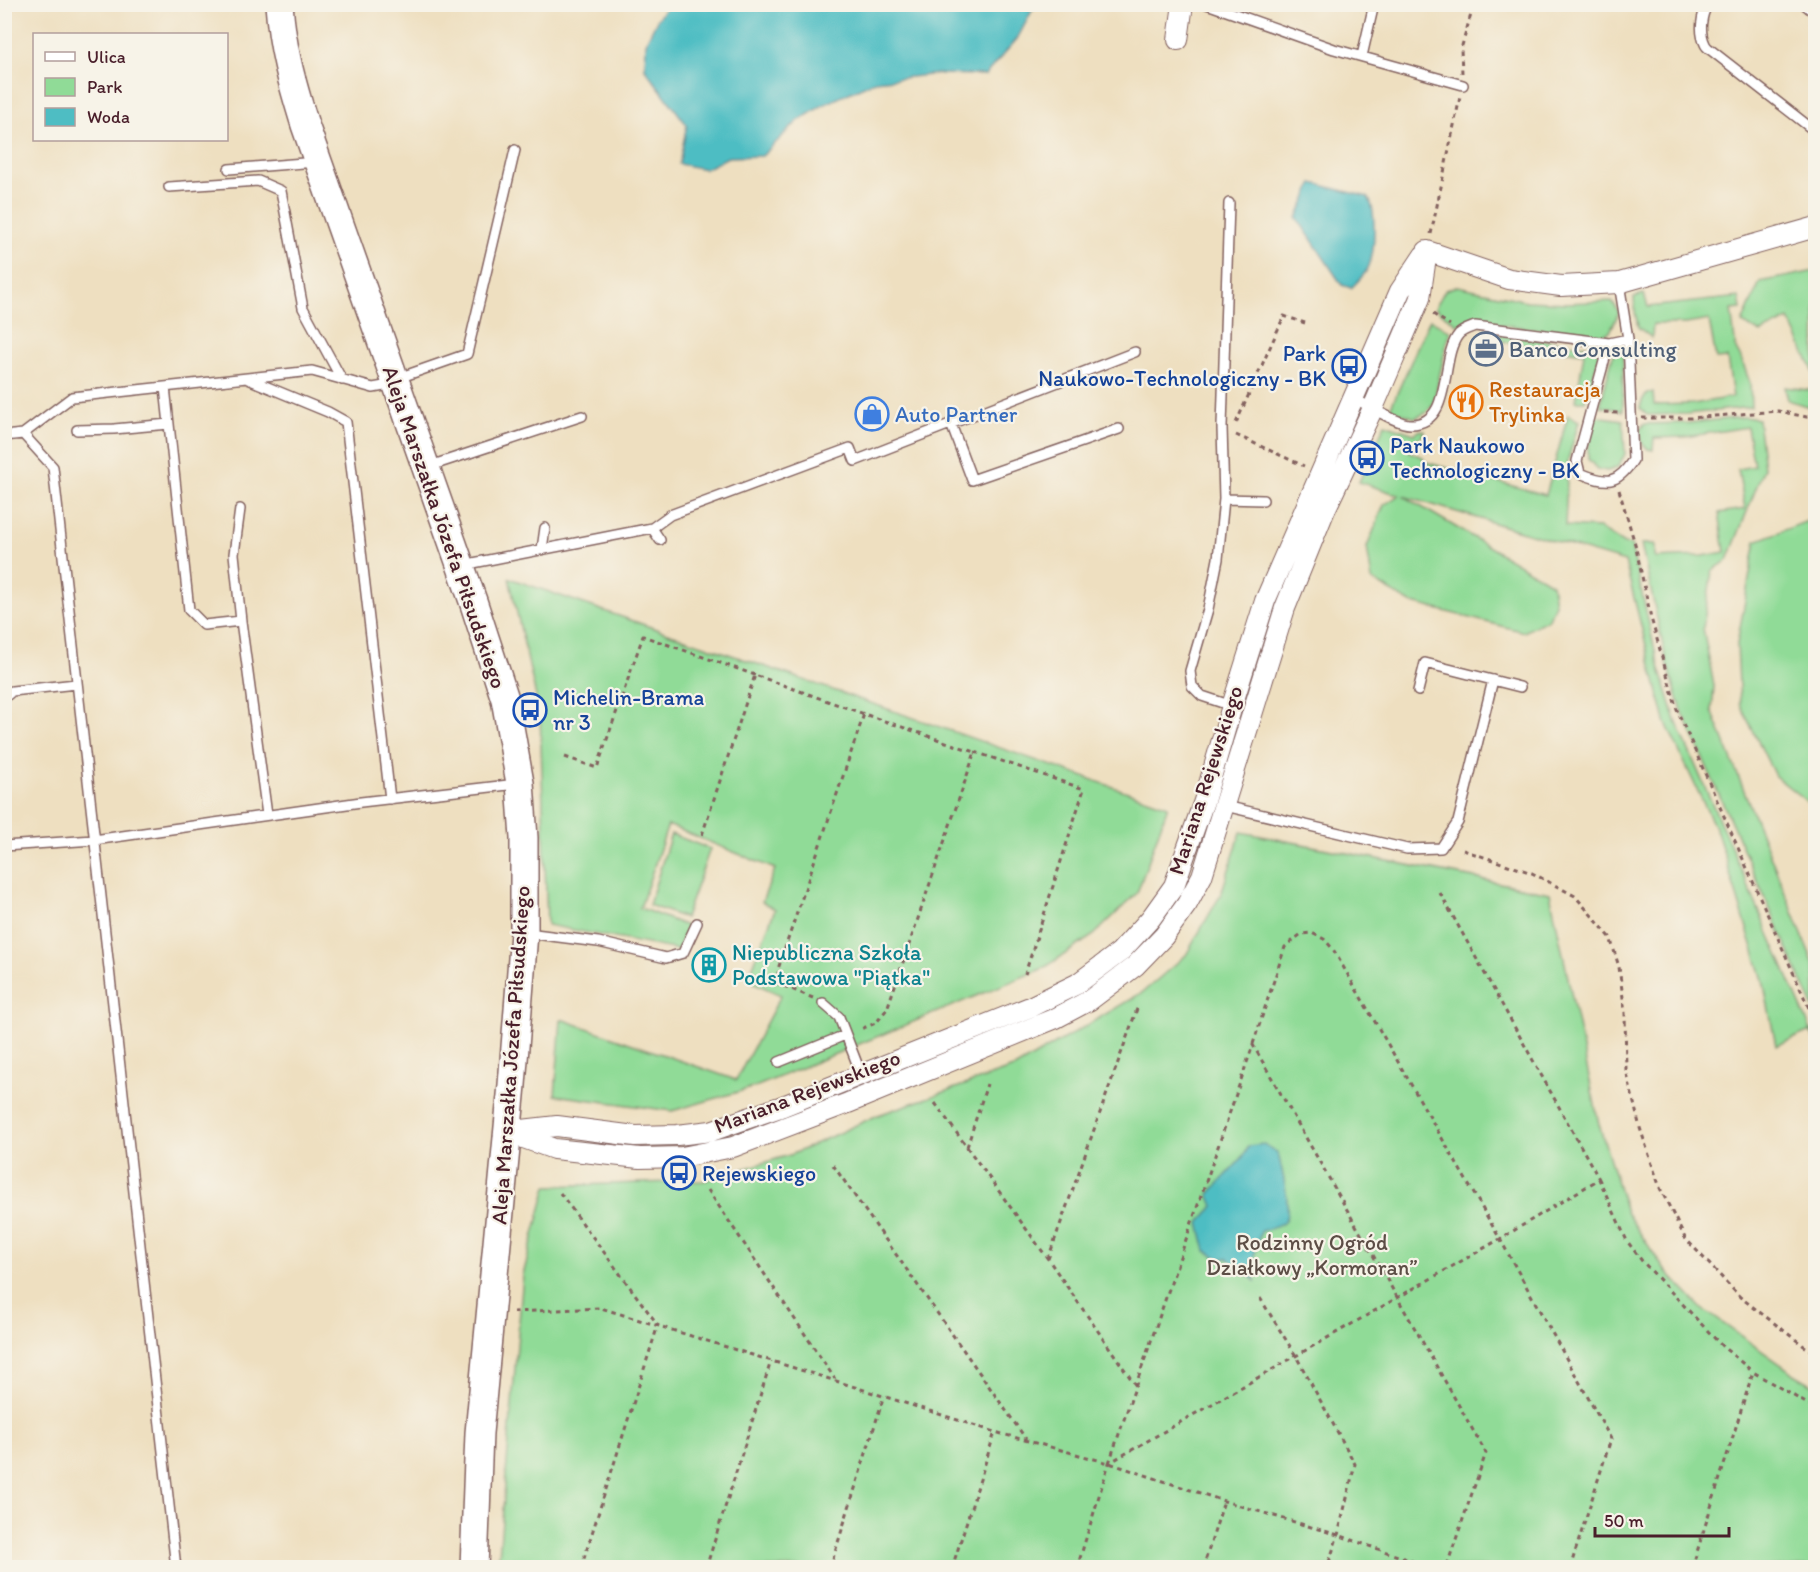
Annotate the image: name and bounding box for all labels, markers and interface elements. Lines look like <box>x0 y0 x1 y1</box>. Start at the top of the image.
legend <box>33 33 228 141</box>
text: Ulica <box>87 46 126 68</box>
text: Park <box>87 76 122 98</box>
text: Woda <box>87 106 130 128</box>
office icon: Banco Consulting <box>1468 331 1504 367</box>
place label: Banco Consulting <box>1509 336 1678 363</box>
place label: Park Naukowo-Technologiczny - BK <box>1038 340 1326 392</box>
bus stop icon: Park Naukowo-Technologiczny - BK <box>1331 348 1367 384</box>
street label: Aleja Marszałka Józefa Piłsudskiego <box>376 362 513 692</box>
place label: Restauracja Trylinka <box>1489 376 1601 428</box>
restaurant icon: Restauracja Trylinka <box>1448 384 1484 420</box>
shop icon: Auto Partner <box>854 396 890 432</box>
place label: Auto Partner <box>895 401 1018 428</box>
place label: Park Naukowo Technologiczny - BK <box>1390 432 1580 484</box>
bus stop icon: Park Naukowo Technologiczny - BK <box>1349 440 1385 476</box>
street label: Mariana Rejewskiego <box>1162 682 1249 878</box>
place label: Michelin-Brama nr 3 <box>553 684 704 736</box>
bus stop icon: Michelin-Brama nr 3 <box>512 692 548 728</box>
street label: Aleja Marszałka Józefa Piłsudskiego <box>485 885 536 1225</box>
place label: Niepubliczna Szkoła Podstawowa "Piątka" <box>732 939 930 991</box>
building icon: Niepubliczna Szkoła Podstawowa "Piątka" <box>691 947 727 983</box>
street label: Mariana Rejewskiego <box>710 1044 904 1139</box>
bus stop icon: Rejewskiego <box>661 1155 697 1191</box>
place label: Rejewskiego <box>702 1160 816 1187</box>
park label: Rodzinny Ogród Działkowy „Kormoran” <box>1206 1229 1418 1281</box>
scale bar <box>1595 1500 1728 1538</box>
text: 50 m <box>1604 1510 1644 1532</box>

